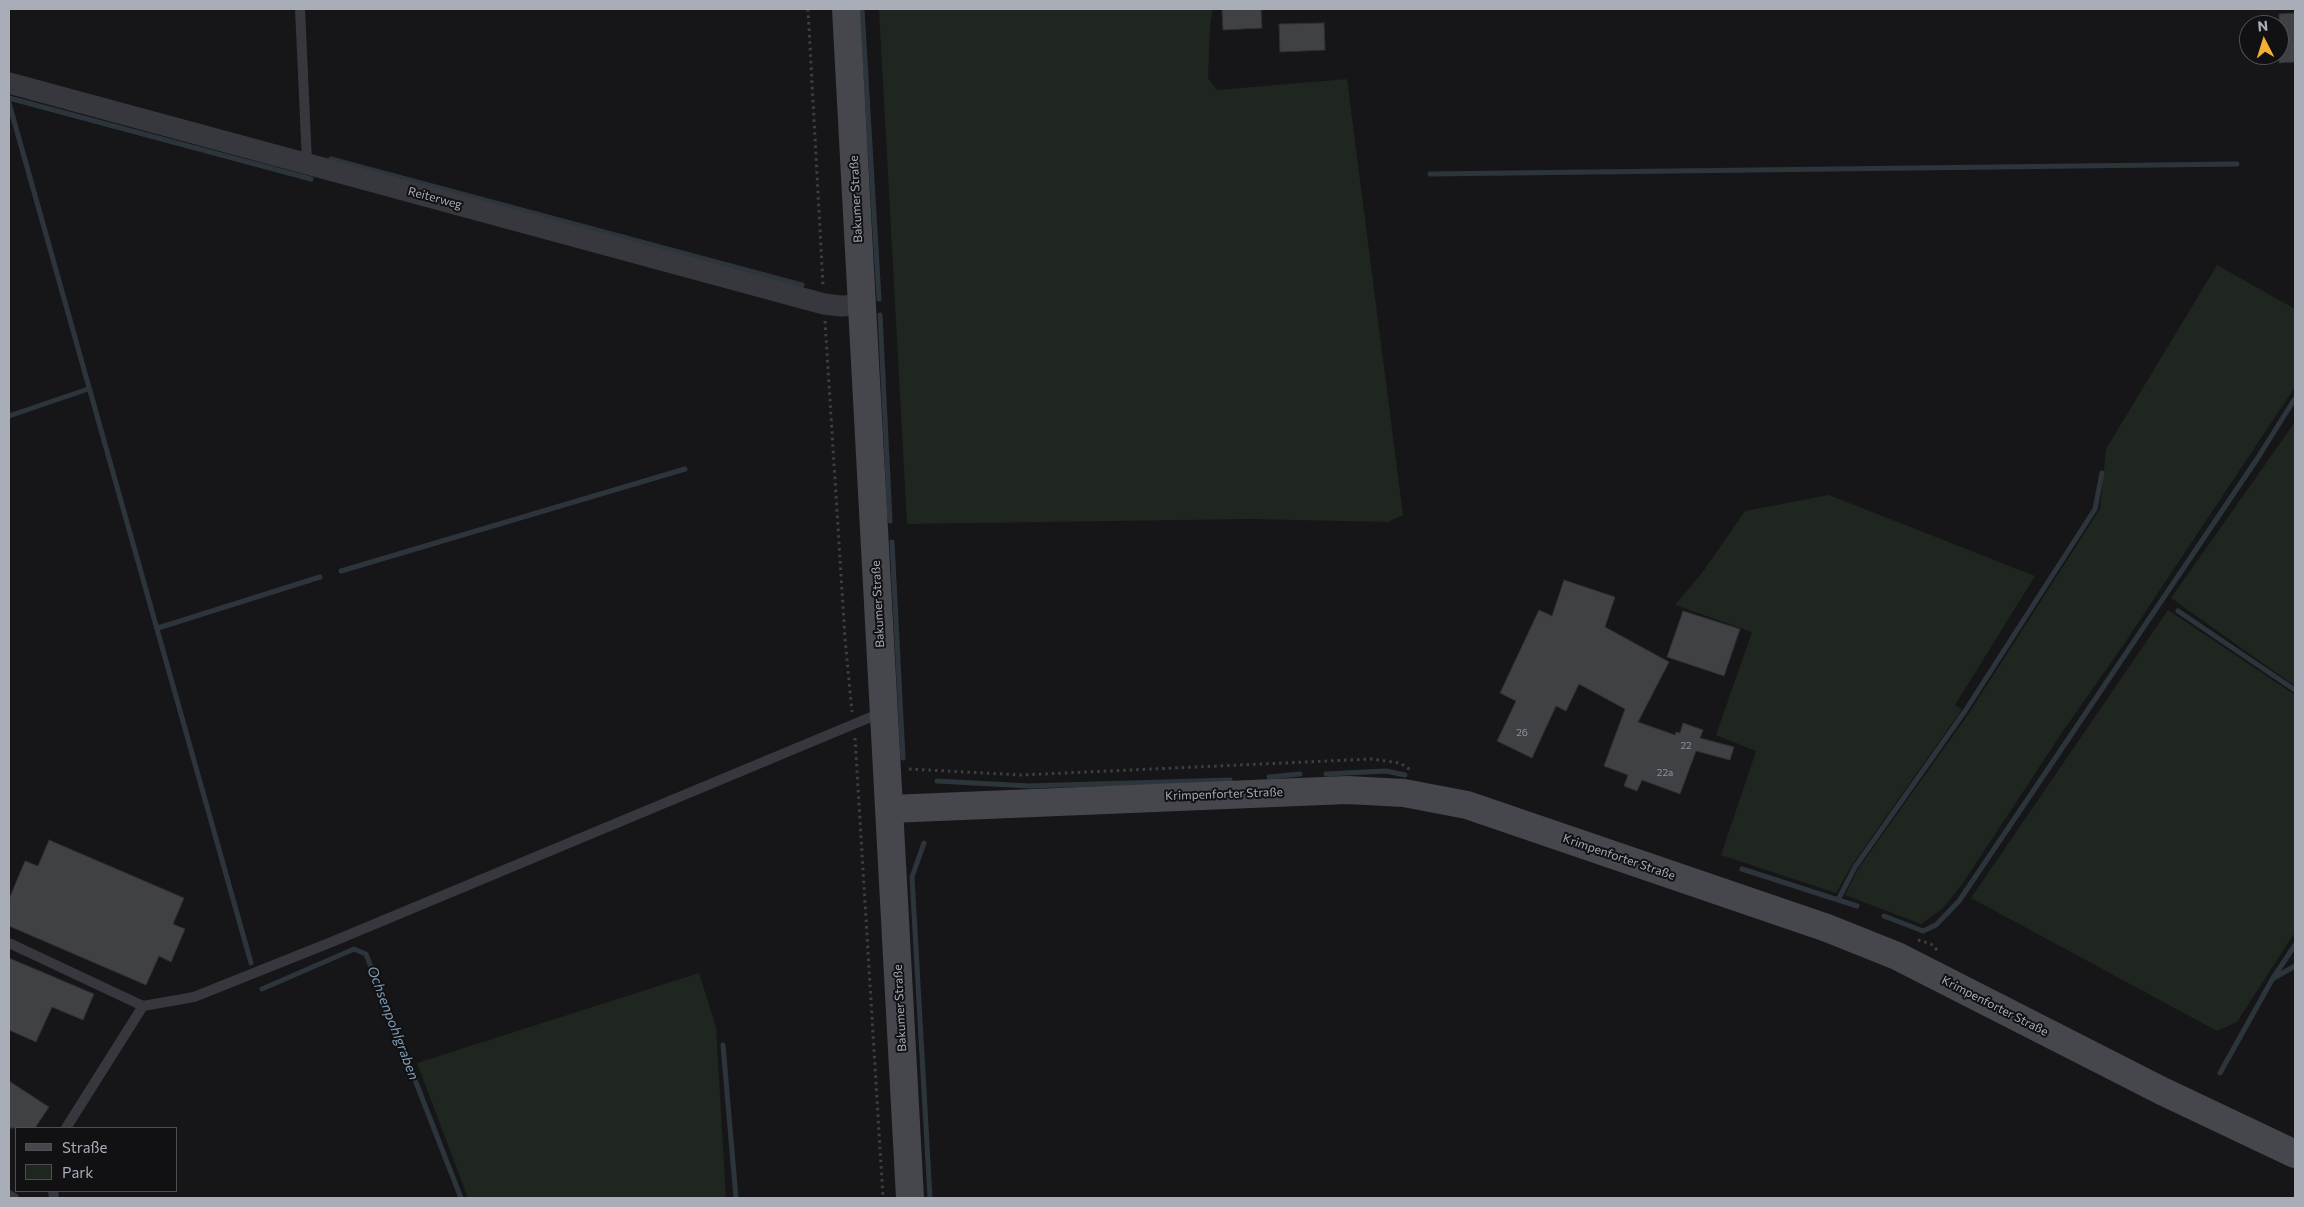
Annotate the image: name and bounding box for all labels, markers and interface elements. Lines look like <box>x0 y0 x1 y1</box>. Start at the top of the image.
north arrow <box>2239 15 2289 65</box>
text: N <box>2257 17 2269 34</box>
street label: Bakumer Straße <box>847 155 865 243</box>
street label: Reiterweg <box>406 184 464 212</box>
street label: Bakumer Straße <box>869 560 887 648</box>
house number: 26 <box>1516 727 1528 739</box>
house number: 22 <box>1680 740 1692 752</box>
house number: 22a <box>1657 767 1673 779</box>
street label: Krimpenforter Straße <box>1165 785 1283 803</box>
street label: Krimpenforter Straße <box>1561 831 1677 883</box>
water label: Ochsenpohlgraben <box>364 964 422 1082</box>
street label: Bakumer Straße <box>891 964 909 1052</box>
street label: Krimpenforter Straße <box>1939 973 2051 1039</box>
legend <box>15 1127 178 1192</box>
text: Straße <box>62 1138 108 1156</box>
text: Park <box>62 1163 93 1181</box>

